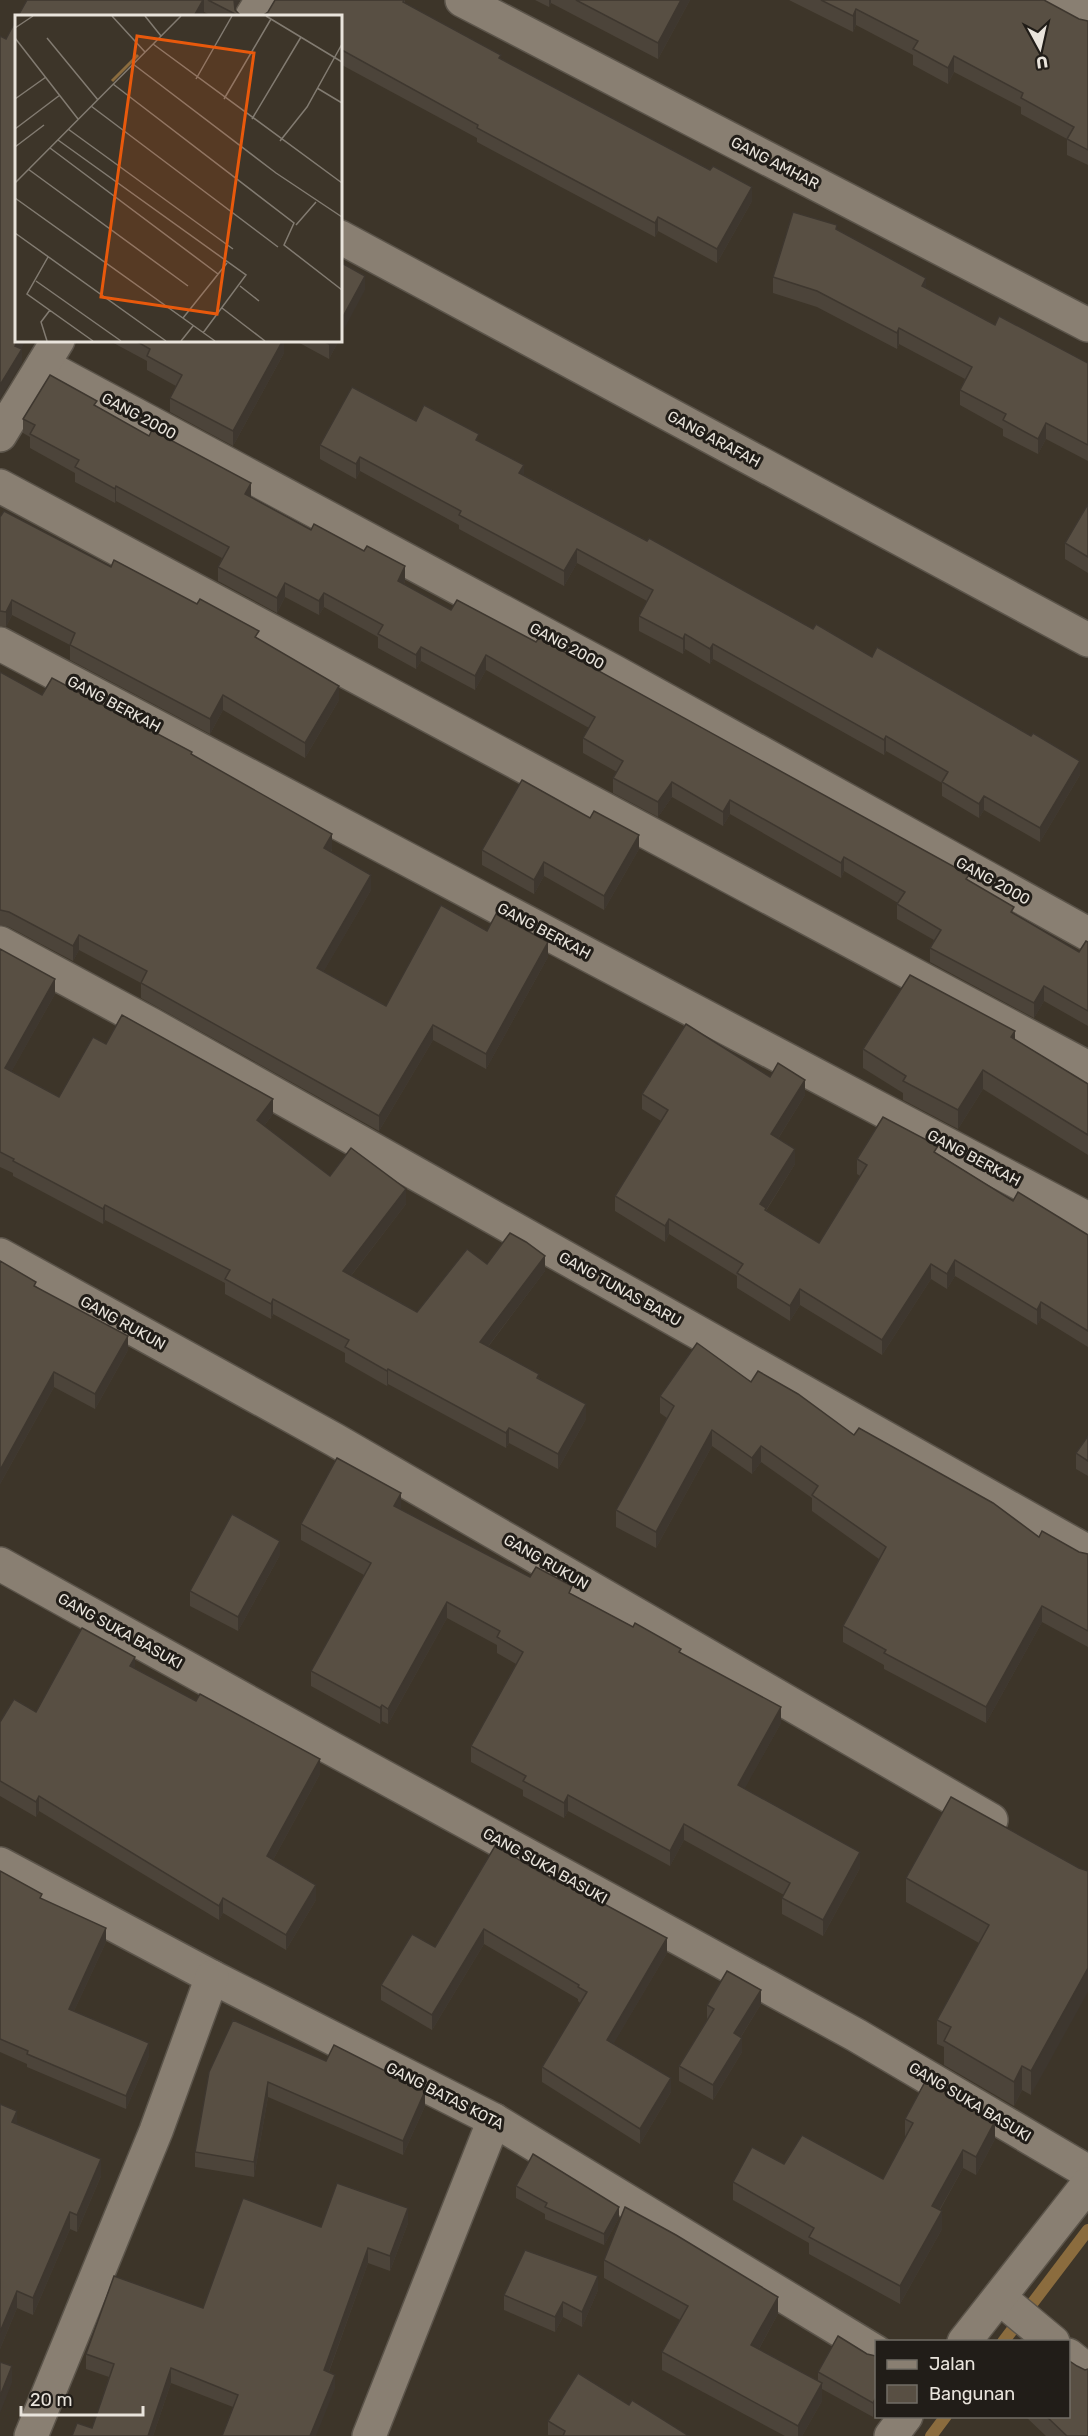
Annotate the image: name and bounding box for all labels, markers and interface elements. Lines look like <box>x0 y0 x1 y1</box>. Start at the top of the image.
inset map <box>15 15 342 342</box>
north arrow <box>1010 18 1070 78</box>
text: U <box>1035 52 1049 73</box>
street label: GANG AMHAR <box>728 133 822 193</box>
street label: GANG 2000 <box>99 389 179 443</box>
street label: GANG ARAFAH <box>664 407 764 471</box>
street label: GANG 2000 <box>527 619 607 673</box>
street label: GANG BERKAH <box>64 672 164 736</box>
street label: GANG 2000 <box>953 853 1033 909</box>
street label: GANG BERKAH <box>494 899 594 963</box>
street label: GANG BERKAH <box>924 1126 1024 1190</box>
street label: GANG TUNAS BARU <box>556 1248 684 1330</box>
street label: GANG RUKUN <box>77 1292 169 1354</box>
street label: GANG RUKUN <box>501 1531 591 1593</box>
street label: GANG SUKA BASUKI <box>55 1589 185 1673</box>
street label: GANG SUKA BASUKI <box>480 1824 610 1908</box>
street label: GANG SUKA BASUKI <box>906 2058 1034 2146</box>
street label: GANG BATAS KOTA <box>383 2059 507 2133</box>
legend <box>875 2340 1070 2418</box>
text: Jalan <box>929 2353 976 2375</box>
scale bar <box>21 2379 142 2417</box>
text: Bangunan <box>929 2383 1015 2405</box>
text: 20 m <box>30 2389 72 2411</box>

